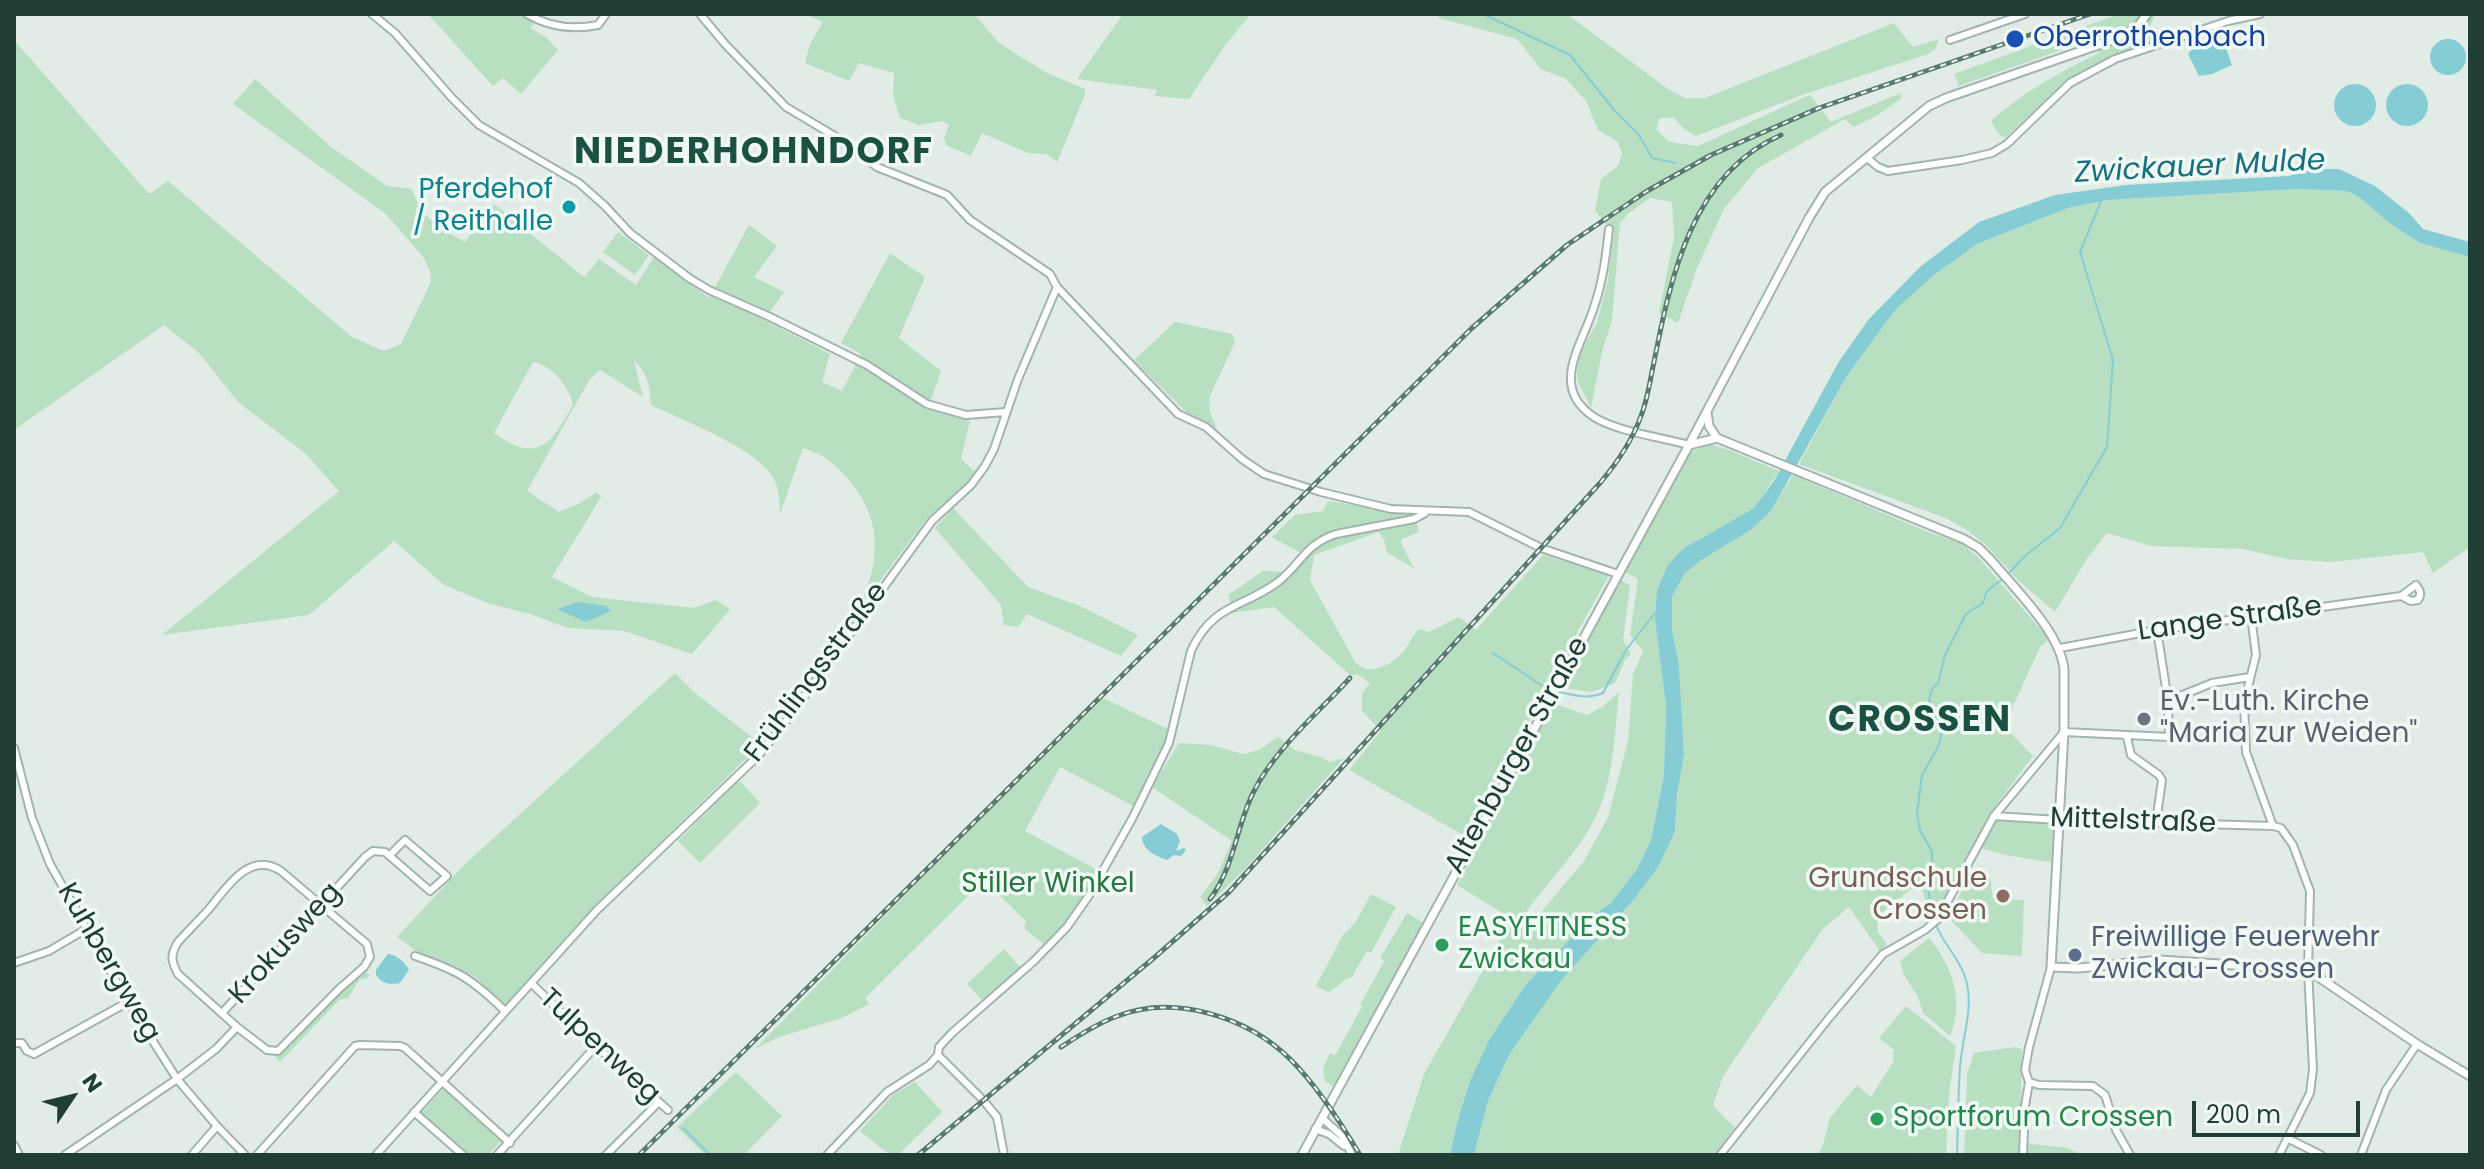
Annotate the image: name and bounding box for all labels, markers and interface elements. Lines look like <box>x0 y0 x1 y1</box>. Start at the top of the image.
place label: Oberrothenbach <box>2033 22 2266 56</box>
marker: Oberrothenbach <box>2004 28 2026 50</box>
district label: NIEDERHOHNDORF <box>574 132 934 176</box>
water label: Zwickauer Mulde <box>2074 143 2326 193</box>
place label: Pferdehof / Reithalle <box>413 174 553 240</box>
marker: Pferdehof / Reithalle <box>560 198 578 216</box>
street label: Frühlingsstraße <box>739 577 895 769</box>
street label: Lange Straße <box>2136 590 2324 650</box>
street label: Altenburger Straße <box>1439 632 1597 880</box>
place label: Ev.-Luth. Kirche "Maria zur Weiden" <box>2160 686 2417 752</box>
district label: CROSSEN <box>1828 700 2012 744</box>
marker: Ev.-Luth. Kirche "Maria zur Weiden" <box>2135 710 2153 728</box>
street label: Mittelstraße <box>2049 802 2217 842</box>
place label: Grundschule Crossen <box>1808 863 1987 929</box>
park label: Stiller Winkel <box>961 868 1135 902</box>
street label: Krokusweg <box>223 877 349 1011</box>
street label: Kuhbergweg <box>49 878 167 1048</box>
marker: Grundschule Crossen <box>1994 887 2012 905</box>
place label: EASYFITNESS Zwickau <box>1458 912 1627 978</box>
place label: Freiwillige Feuerwehr Zwickau-Crossen <box>2091 922 2380 988</box>
marker: EASYFITNESS Zwickau <box>1433 936 1451 954</box>
marker: Freiwillige Feuerwehr Zwickau-Crossen <box>2066 946 2084 964</box>
street label: Tulpenweg <box>531 982 667 1112</box>
north arrow <box>32 1057 112 1137</box>
text: N <box>75 1067 110 1099</box>
scale bar <box>2196 1085 2364 1135</box>
text: 200 m <box>2206 1098 2281 1131</box>
place label: Sportforum Crossen <box>1893 1102 2173 1136</box>
marker: Sportforum Crossen <box>1868 1110 1886 1128</box>

